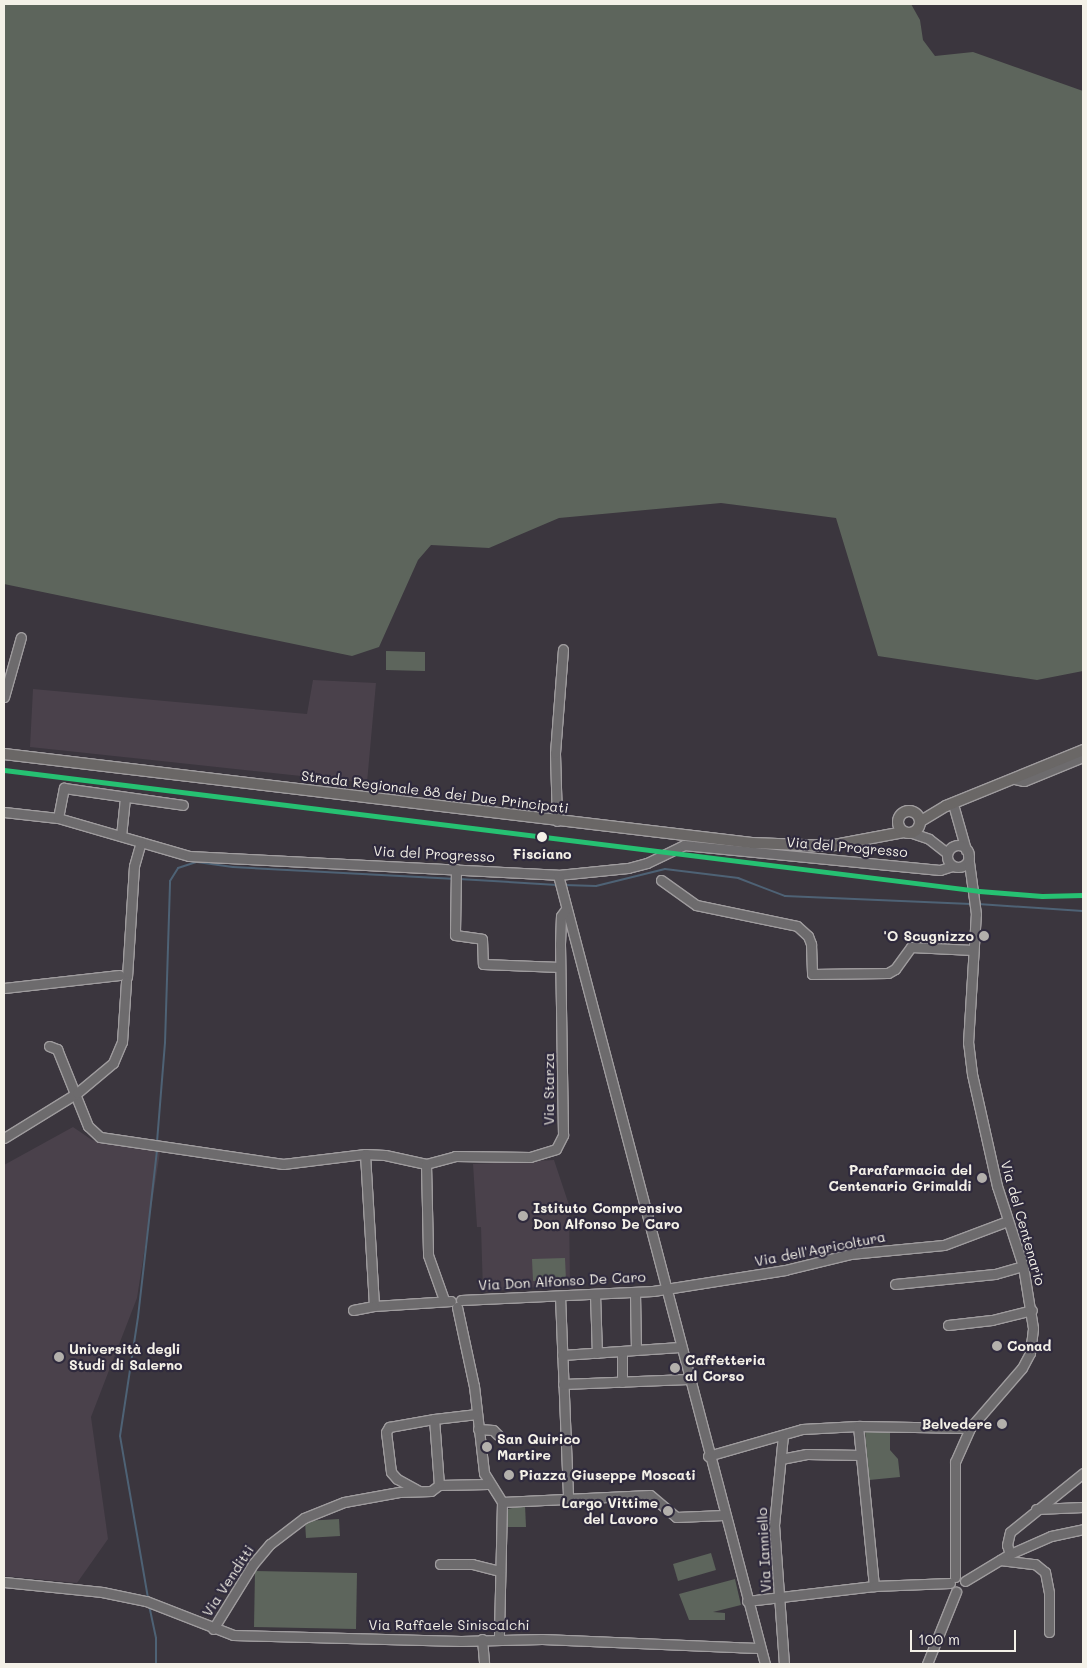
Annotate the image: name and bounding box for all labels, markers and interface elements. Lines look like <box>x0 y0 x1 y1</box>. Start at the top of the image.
street label: Strada Regionale 88 dei Due Principati <box>300 767 570 817</box>
marker: Fisciano <box>535 830 549 844</box>
street label: Via del Progresso <box>786 833 908 861</box>
street label: Via del Progresso <box>373 842 495 866</box>
place label: Fisciano <box>513 846 571 862</box>
place label: 'O Scugnizzo <box>883 928 974 944</box>
marker: 'O Scugnizzo <box>978 930 990 942</box>
street label: Via Starza <box>541 1053 557 1125</box>
street label: Via del Centenario <box>997 1159 1049 1287</box>
place label: Parafarmacia del Centenario Grimaldi <box>829 1162 972 1194</box>
marker: Parafarmacia del Centenario Grimaldi <box>976 1172 988 1184</box>
place label: Istituto Comprensivo Don Alfonso De Caro <box>533 1200 683 1232</box>
marker: Istituto Comprensivo Don Alfonso De Caro <box>517 1210 529 1222</box>
street label: Via dell'Agricoltura <box>753 1228 887 1270</box>
street label: Via Don Alfonso De Caro <box>478 1268 646 1294</box>
place label: Conad <box>1007 1338 1051 1354</box>
marker: Conad <box>991 1340 1003 1352</box>
place label: Università degli Studi di Salerno <box>69 1341 183 1374</box>
marker: Università degli Studi di Salerno <box>53 1351 65 1363</box>
place label: Caffetteria al Corso <box>685 1352 766 1384</box>
marker: Caffetteria al Corso <box>669 1362 681 1374</box>
place label: Belvedere <box>922 1416 992 1432</box>
marker: Belvedere <box>996 1418 1008 1430</box>
place label: San Quirico Martire <box>497 1431 580 1464</box>
marker: San Quirico Martire <box>481 1441 493 1453</box>
place label: Piazza Giuseppe Moscati <box>519 1467 696 1483</box>
marker: Piazza Giuseppe Moscati <box>503 1469 515 1481</box>
place label: Largo Vittime del Lavoro <box>561 1495 658 1528</box>
marker: Largo Vittime del Lavoro <box>662 1505 674 1517</box>
street label: Via Ianniello <box>753 1507 775 1593</box>
street label: Via Venditti <box>199 1542 257 1620</box>
street label: Via Raffaele Siniscalchi <box>368 1617 530 1633</box>
scale bar <box>912 1620 1018 1652</box>
text: 100 m <box>918 1629 960 1649</box>

